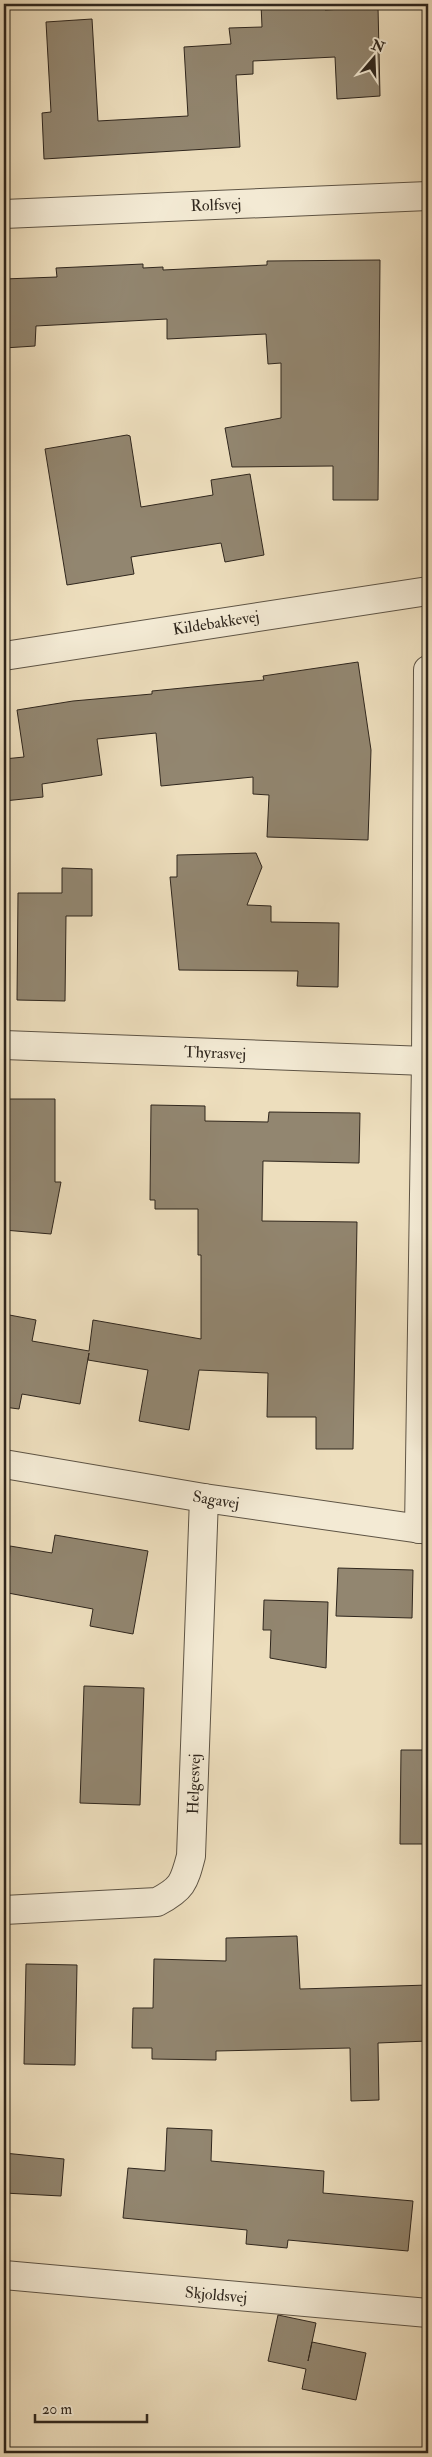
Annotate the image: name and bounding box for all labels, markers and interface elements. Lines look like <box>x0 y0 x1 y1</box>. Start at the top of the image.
north arrow <box>350 32 400 82</box>
text: N <box>368 36 387 56</box>
street label: Rolfsvej <box>190 194 242 216</box>
street label: Kildebakkevej <box>171 606 261 640</box>
street label: Thyrasvej <box>184 1042 246 1064</box>
street label: Sagavej <box>191 1486 241 1514</box>
street label: Helgesvej <box>183 1753 205 1815</box>
street label: Skjoldsvej <box>184 2282 248 2308</box>
scale bar <box>35 2392 148 2424</box>
text: 20 m <box>42 2400 72 2419</box>

